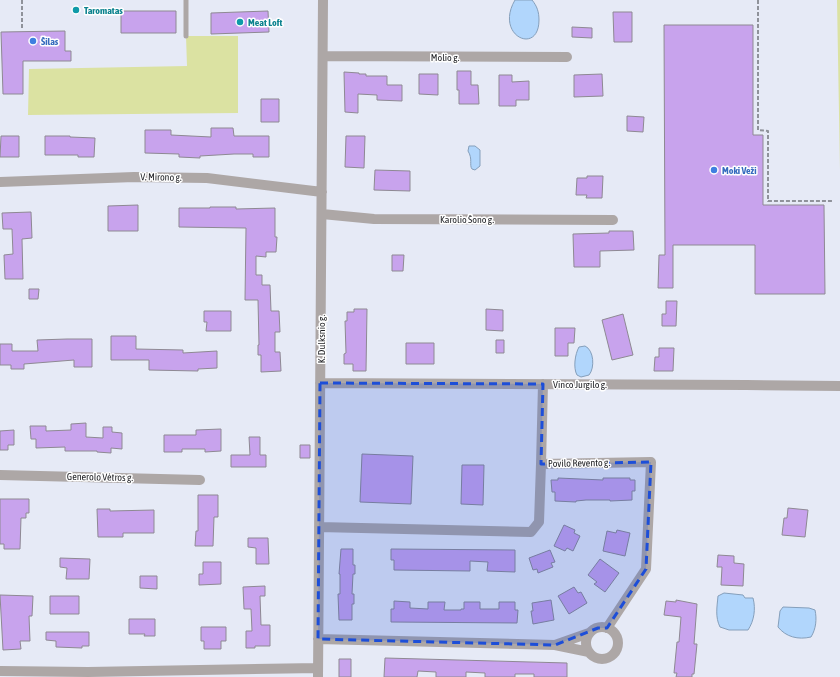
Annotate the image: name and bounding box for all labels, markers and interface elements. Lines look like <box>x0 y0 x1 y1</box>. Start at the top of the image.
marker: Taromatas <box>71 5 81 15</box>
place label: Taromatas <box>84 5 123 16</box>
marker: Meat Loft <box>235 17 245 27</box>
place label: Meat Loft <box>248 17 282 28</box>
marker: Šilas <box>28 36 38 46</box>
place label: Šilas <box>41 36 59 47</box>
street label: Molio g. <box>431 52 459 63</box>
marker: Moki Veži <box>709 165 719 175</box>
place label: Moki Veži <box>722 165 756 176</box>
street label: V. Mirono g. <box>140 171 182 183</box>
street label: Karolio Šono g. <box>440 214 494 225</box>
street label: K. Dulksnio g. <box>316 315 327 363</box>
street label: Vinco Jurgilo g. <box>553 379 607 390</box>
street label: Povilo Revento g. <box>548 457 610 469</box>
street label: Generolo Vėtros g. <box>67 471 133 483</box>

